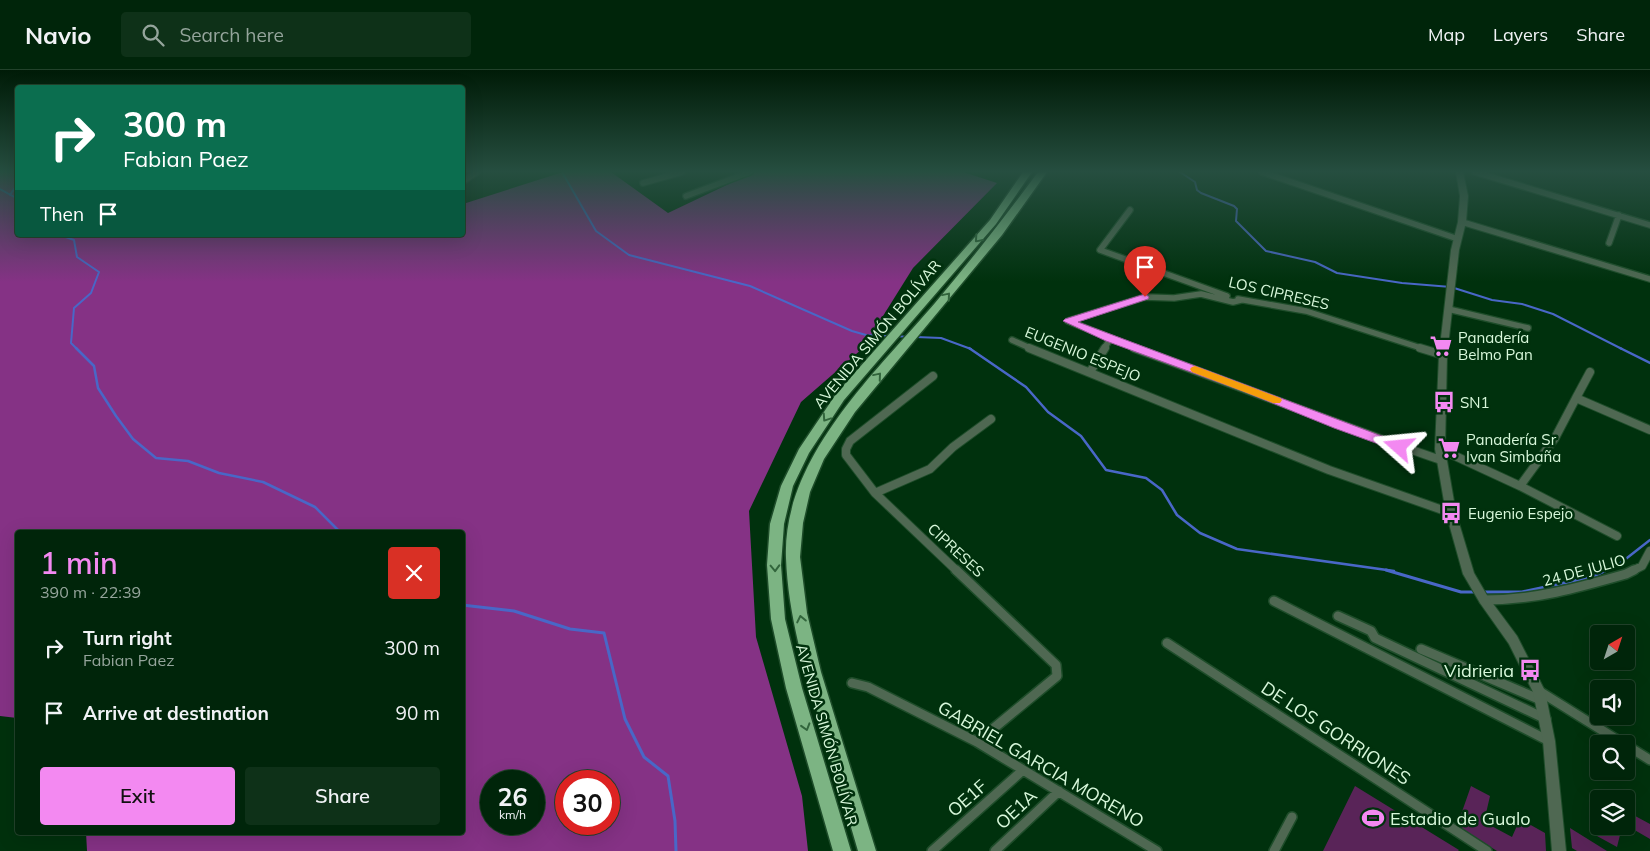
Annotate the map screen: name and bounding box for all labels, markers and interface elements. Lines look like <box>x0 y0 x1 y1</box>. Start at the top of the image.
search box <box>121 12 471 57</box>
text: Navio <box>25 20 91 50</box>
icon: search <box>139 21 167 49</box>
text: Search here <box>179 23 284 47</box>
text: Map <box>1428 23 1465 46</box>
text: Layers <box>1493 23 1548 46</box>
text: Share <box>1576 23 1625 46</box>
text: 300 m <box>123 102 227 146</box>
icon: right <box>40 105 105 170</box>
text: Fabian Paez <box>123 145 249 173</box>
icon: arrive <box>94 200 122 228</box>
text: Then <box>40 202 84 226</box>
one-way arrow <box>975 234 984 243</box>
pin <box>1124 246 1166 297</box>
icon: arrive <box>1131 253 1159 281</box>
street label: AVENIDA SIMÓN BOLÍVAR <box>809 256 945 412</box>
street label: LOS CIPRESES <box>1227 272 1331 314</box>
one-way arrow <box>941 292 950 301</box>
street label: EUGENIO ESPEJO <box>1022 322 1144 386</box>
place label: Panadería Belmo Pan <box>1458 328 1533 364</box>
supermarket icon: Panadería Belmo Pan <box>1428 333 1454 359</box>
one-way arrow <box>873 373 881 382</box>
bus stop icon: SN1 <box>1431 389 1457 415</box>
place label: SN1 <box>1460 393 1490 412</box>
one-way arrow <box>823 412 832 421</box>
position arrow <box>1372 420 1424 472</box>
place label: Panadería Sr Ivan Simbaña <box>1466 430 1561 466</box>
supermarket icon: Panadería Sr Ivan Simbaña <box>1436 435 1462 461</box>
bus stop icon: Eugenio Espejo <box>1438 500 1464 526</box>
place label: Eugenio Espejo <box>1468 504 1573 523</box>
street label: CIPRESES <box>924 519 988 581</box>
text: 1 min <box>40 544 118 582</box>
button: close <box>388 547 440 599</box>
street label: 24 DE JULIO <box>1540 550 1628 590</box>
one-way arrow <box>770 564 780 572</box>
text: 390 m · 22:39 <box>40 582 141 602</box>
one-way arrow <box>796 615 807 624</box>
north arrow <box>1590 625 1635 670</box>
map controls <box>1590 625 1635 835</box>
text: Turn right <box>83 626 172 650</box>
icon: right <box>40 634 68 662</box>
text: 300 m <box>384 636 440 660</box>
street label: AVENIDA SIMÓN BOLÍVAR <box>792 642 862 828</box>
text: Fabian Paez <box>83 650 174 670</box>
bus stop icon: Vidrieria <box>1517 657 1543 683</box>
place label: Vidrieria <box>1444 659 1514 682</box>
street label: DE LOS GORRIONES <box>1257 676 1415 790</box>
button: sound <box>1590 680 1635 725</box>
street label: GABRIEL GARCIA MORENO <box>934 695 1148 833</box>
icon: arrive <box>40 699 68 727</box>
text: Arrive at destination <box>83 701 269 725</box>
text: 90 m <box>396 701 440 725</box>
one-way arrow <box>800 722 810 730</box>
button: search <box>1590 735 1635 780</box>
button: Exit <box>40 767 235 825</box>
button: Share <box>245 767 440 825</box>
speed limit sign: 30 <box>555 770 620 835</box>
street label: OE1F <box>942 774 992 822</box>
text: 26 <box>497 781 528 812</box>
street label: OE1A <box>990 784 1042 834</box>
button: layers <box>1590 790 1635 835</box>
sports icon: Estadio de Gualo <box>1360 805 1386 831</box>
text: km/h <box>499 807 526 822</box>
place label: Estadio de Gualo <box>1390 807 1531 830</box>

